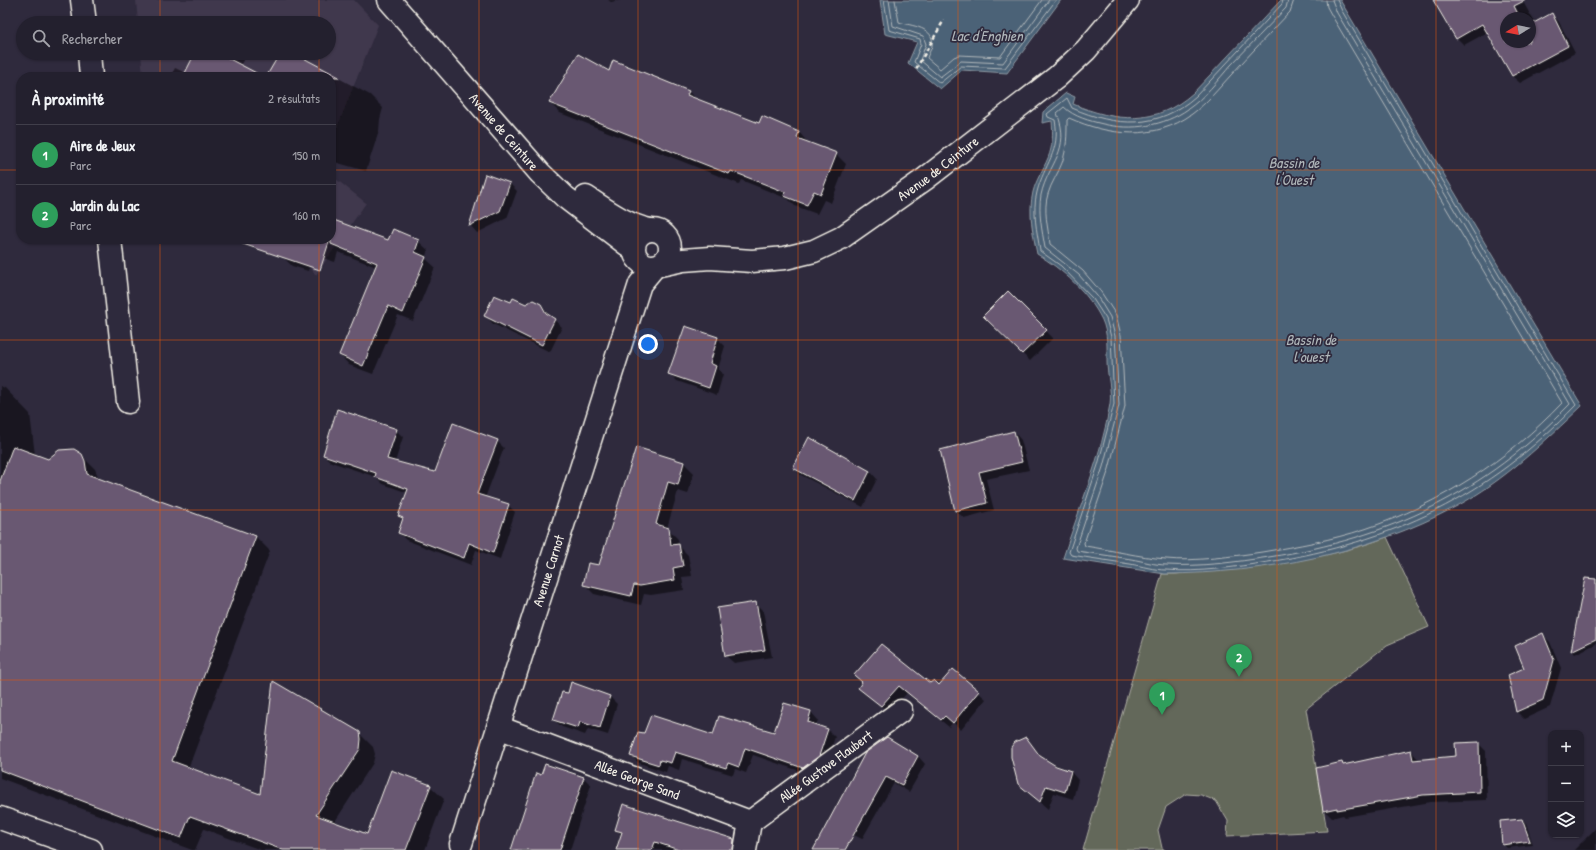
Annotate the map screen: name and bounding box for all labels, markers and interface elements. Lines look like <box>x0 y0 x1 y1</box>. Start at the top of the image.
north arrow <box>1500 12 1536 48</box>
search box <box>16 16 336 60</box>
water label: Lac d'Enghien <box>951 25 1024 46</box>
icon: search <box>30 27 52 49</box>
text: Rechercher <box>62 28 123 49</box>
text: À proximité <box>32 87 104 110</box>
text: 2 résultats <box>268 89 320 107</box>
street label: Avenue de Ceinture <box>465 89 544 175</box>
street label: Avenue de Ceinture <box>893 131 983 205</box>
text: Aire de Jeux <box>70 135 135 156</box>
text: 1 <box>43 146 47 164</box>
text: 150 m <box>292 146 320 164</box>
water label: Bassin de l'Ouest <box>1269 152 1320 190</box>
text: Parc <box>70 156 91 174</box>
text: Jardin du Lac <box>70 195 139 216</box>
text: 2 <box>42 206 48 224</box>
text: 160 m <box>292 206 320 224</box>
text: Parc <box>70 216 91 234</box>
water label: Bassin de l'ouest <box>1286 329 1337 367</box>
your location <box>638 334 658 354</box>
street label: Avenue Carnot <box>528 532 568 609</box>
pin: 2 <box>1226 644 1252 677</box>
pin: 1 <box>1149 682 1175 715</box>
street label: Allée Gustave Flaubert <box>775 725 876 807</box>
map controls <box>1548 730 1584 838</box>
button: + <box>1548 730 1584 766</box>
street label: Allée George Sand <box>592 754 683 804</box>
button: − <box>1548 766 1584 802</box>
button: layers <box>1548 802 1584 838</box>

